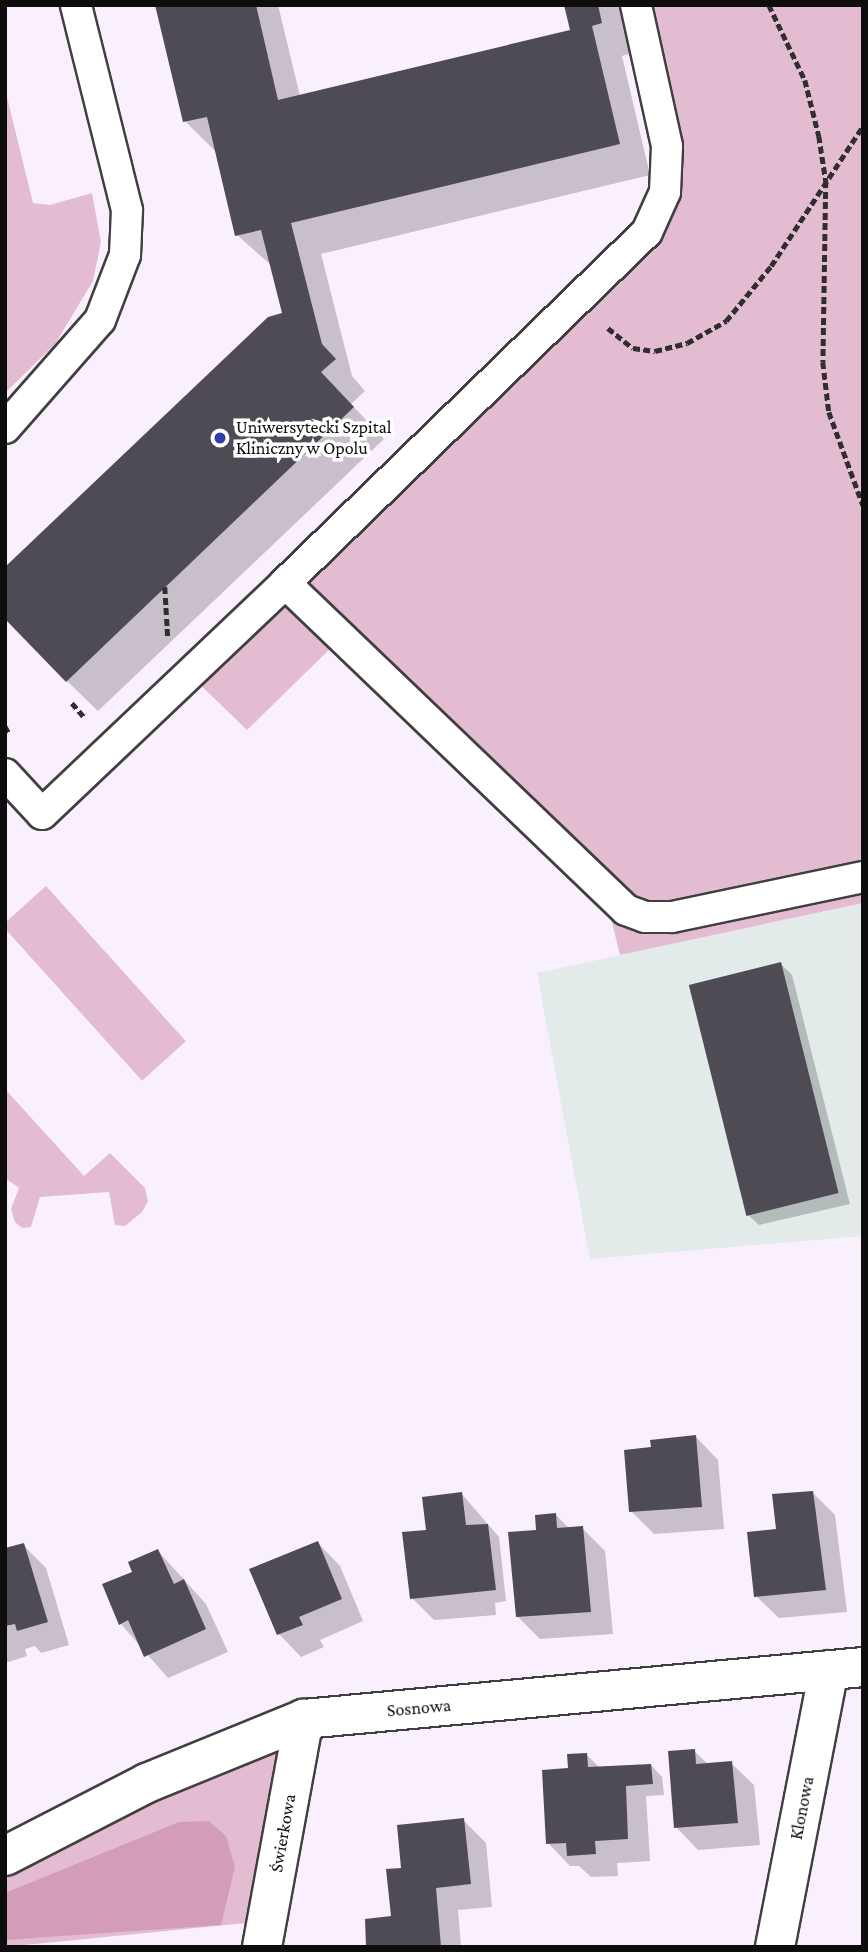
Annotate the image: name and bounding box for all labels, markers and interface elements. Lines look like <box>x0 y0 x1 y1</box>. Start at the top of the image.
place label: Uniwersytecki Szpital Kliniczny w Opolu <box>236 417 392 460</box>
marker: Uniwersytecki Szpital Kliniczny w Opolu <box>210 428 230 448</box>
street label: Sosnowa <box>386 1694 452 1722</box>
street label: Klonowa <box>785 1775 819 1841</box>
street label: Świerkowa <box>265 1792 301 1874</box>

